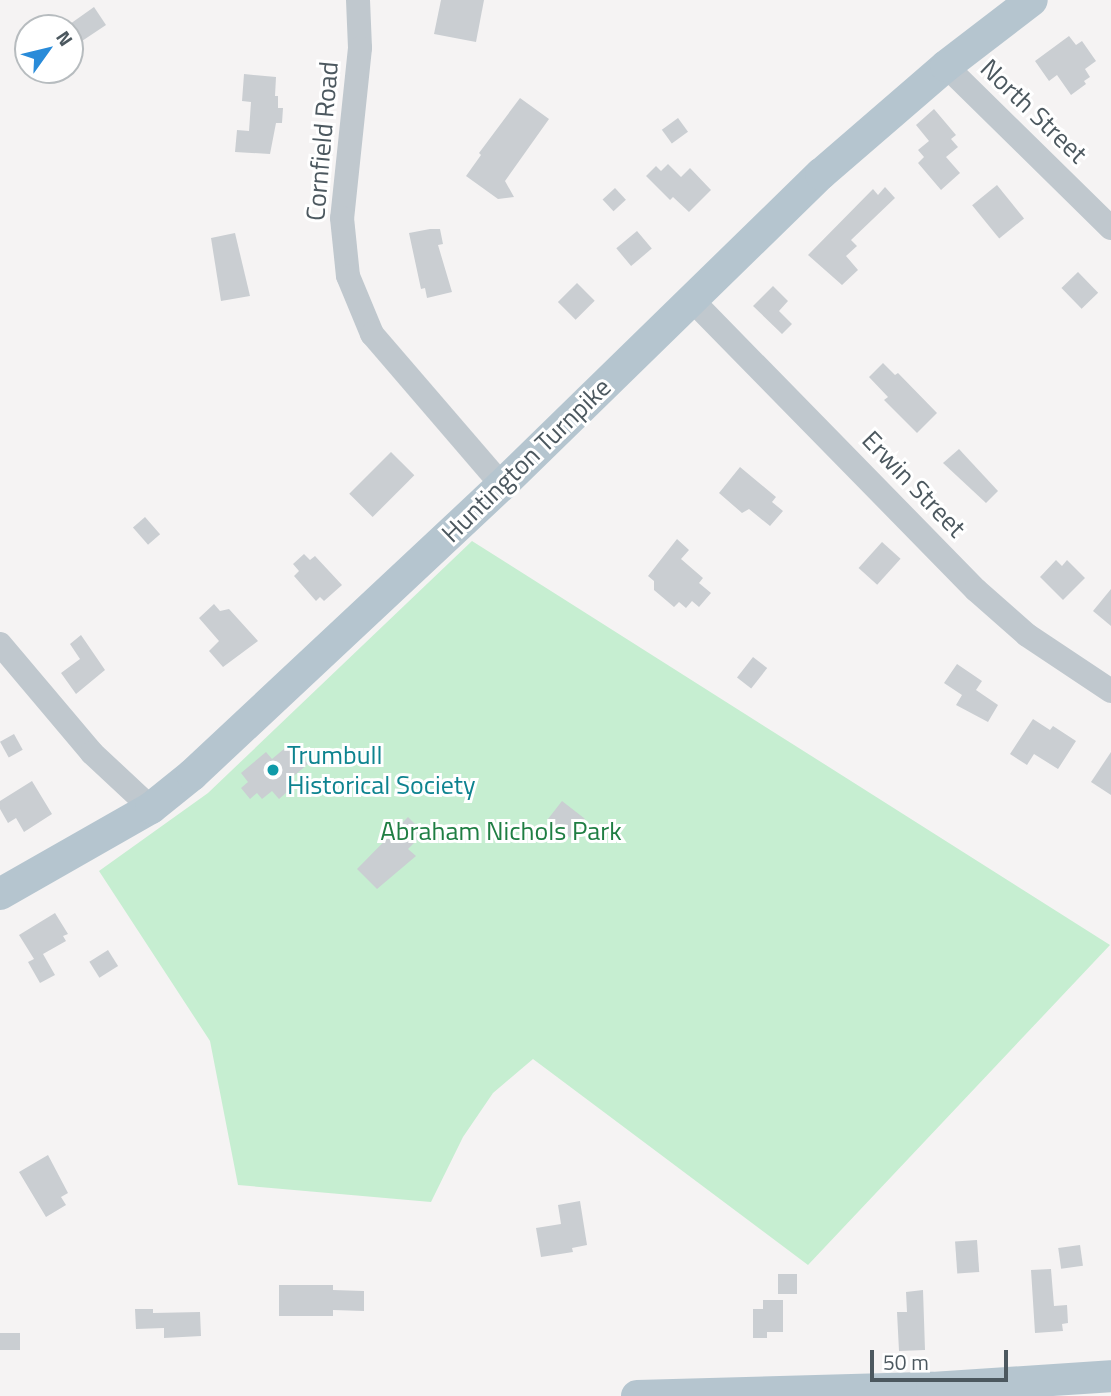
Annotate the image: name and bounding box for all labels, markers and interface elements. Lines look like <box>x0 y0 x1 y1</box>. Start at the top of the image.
north arrow <box>14 14 84 84</box>
text: N <box>49 25 81 52</box>
street label: North Street <box>974 53 1094 169</box>
street label: Cornfield Road <box>299 60 345 222</box>
street label: Huntington Turnpike <box>435 371 617 549</box>
street label: Erwin Street <box>856 424 972 544</box>
place label: Trumbull Historical Society <box>287 739 476 800</box>
marker: Trumbull Historical Society <box>265 762 281 778</box>
park label: Abraham Nichols Park <box>380 815 622 847</box>
scale bar <box>873 1336 1011 1380</box>
text: 50 m <box>883 1346 929 1378</box>

